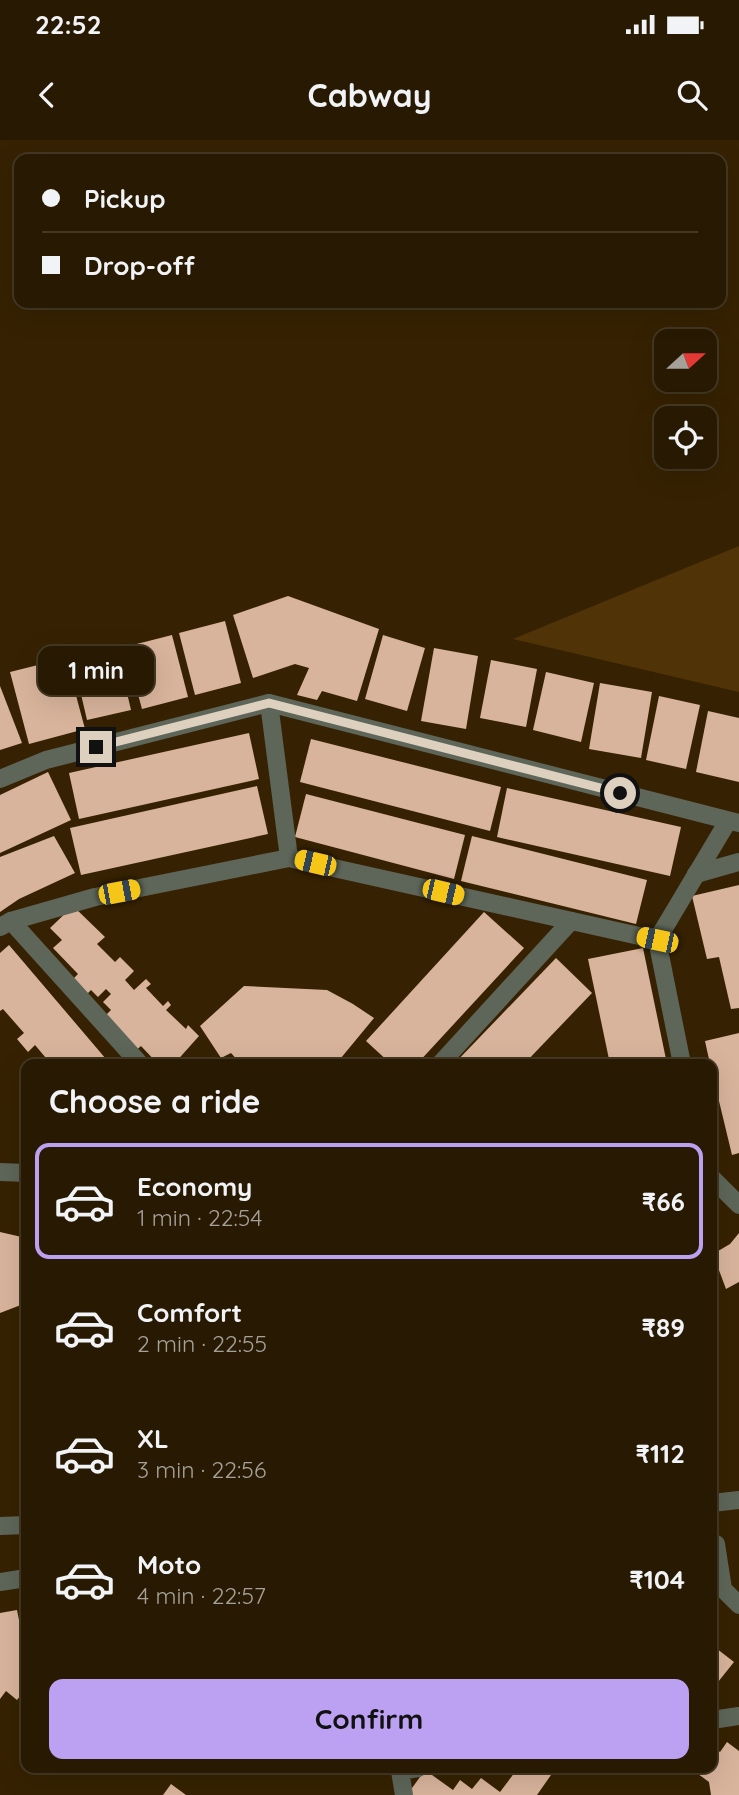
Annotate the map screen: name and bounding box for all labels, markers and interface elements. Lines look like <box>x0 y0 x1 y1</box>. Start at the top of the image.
text: 22:52 <box>35 8 101 41</box>
text: Cabway <box>308 75 431 115</box>
icon: back <box>28 76 66 114</box>
icon: search <box>673 76 711 114</box>
text: Pickup <box>84 182 166 215</box>
text: Drop-off <box>84 249 195 282</box>
north arrow <box>654 329 718 392</box>
map controls <box>654 329 717 469</box>
button: locate <box>654 406 717 469</box>
callout: 1 min <box>38 645 154 694</box>
text: 1 min <box>68 656 124 685</box>
route end <box>80 731 112 763</box>
route start <box>604 777 636 809</box>
car <box>293 848 338 878</box>
car <box>421 877 466 907</box>
car <box>97 878 142 906</box>
car <box>635 925 680 955</box>
text: Choose a ride <box>49 1081 261 1121</box>
icon: car <box>53 1170 116 1233</box>
text: Economy <box>137 1170 252 1203</box>
text: ₹66 <box>642 1185 685 1218</box>
text: 1 min · 22:54 <box>137 1203 262 1232</box>
icon: car <box>53 1296 116 1359</box>
text: Comfort <box>137 1296 242 1329</box>
text: ₹89 <box>642 1311 685 1344</box>
text: 2 min · 22:55 <box>137 1329 267 1358</box>
icon: car <box>53 1422 116 1485</box>
text: XL <box>137 1422 169 1455</box>
text: ₹112 <box>636 1437 685 1470</box>
text: 3 min · 22:56 <box>137 1455 266 1484</box>
icon: car <box>53 1548 116 1611</box>
text: Moto <box>137 1548 201 1581</box>
text: ₹104 <box>629 1563 685 1596</box>
text: 4 min · 22:57 <box>137 1581 266 1610</box>
button: Confirm <box>49 1679 689 1759</box>

